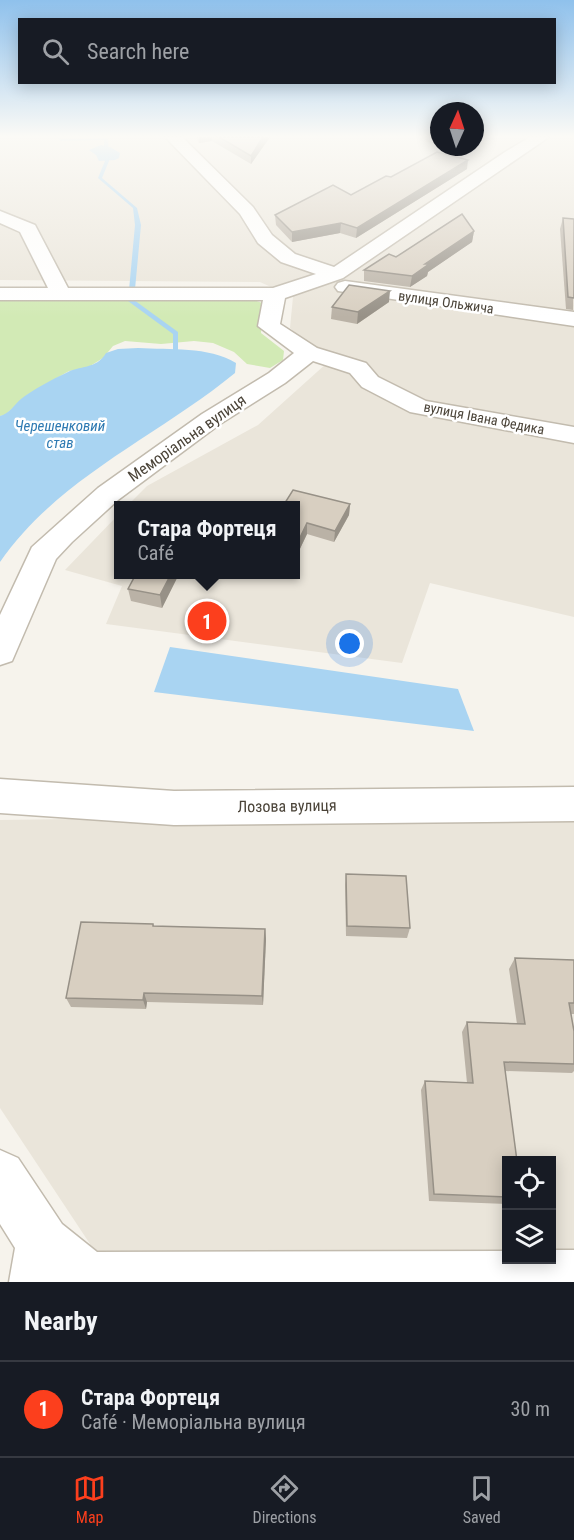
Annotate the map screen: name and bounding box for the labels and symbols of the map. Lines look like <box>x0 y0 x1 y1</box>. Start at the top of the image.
north arrow <box>430 102 484 156</box>
street label: вулиця Ольжича <box>397 287 495 317</box>
street label: Меморіальна вулиця <box>124 390 250 486</box>
street label: вулиця Івана Федика <box>422 398 546 438</box>
water label: Черешенковий став <box>15 417 105 452</box>
pin: 1 <box>188 598 226 644</box>
your location <box>335 629 364 658</box>
street label: Лозова вулиця <box>237 796 337 816</box>

